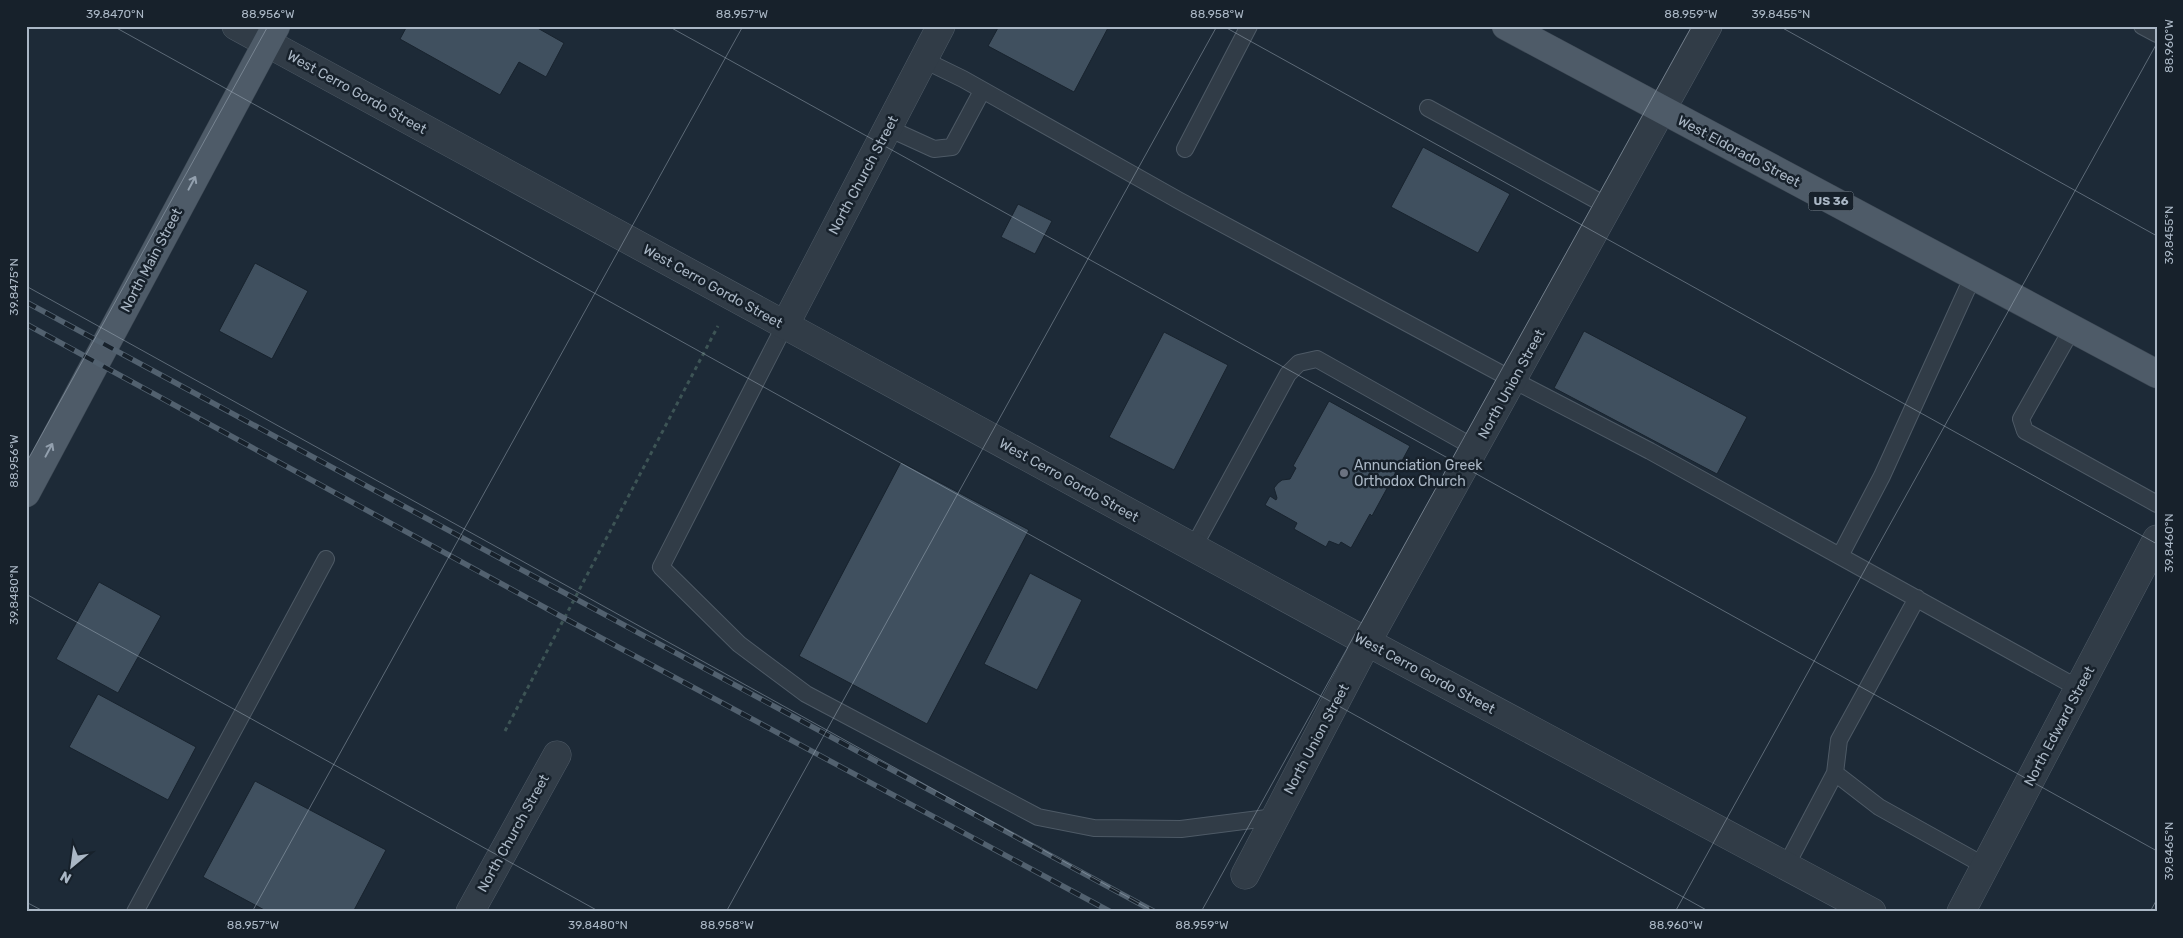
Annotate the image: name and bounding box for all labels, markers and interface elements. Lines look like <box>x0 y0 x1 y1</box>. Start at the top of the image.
text: 39.8470°N <box>86 7 144 21</box>
text: 88.956°W <box>241 7 295 21</box>
text: 88.957°W <box>716 7 769 21</box>
text: 88.958°W <box>1190 7 1244 21</box>
text: 88.959°W <box>1664 7 1718 21</box>
text: 39.8455°N <box>1752 7 1810 21</box>
text: 88.960°W <box>2162 19 2176 73</box>
street label: West Cerro Gordo Street <box>284 47 430 138</box>
street label: North Church Street <box>825 112 902 238</box>
street label: West Eldorado Street <box>1675 112 1803 191</box>
one-way arrow <box>187 176 197 191</box>
road number: US 36 <box>1808 192 1854 210</box>
street label: North Main Street <box>117 205 186 315</box>
text: 39.8455°N <box>2162 206 2176 264</box>
street label: West Cerro Gordo Street <box>640 241 786 332</box>
text: 39.8475°N <box>7 258 21 316</box>
street label: North Union Street <box>1474 326 1549 442</box>
text: 88.956°W <box>7 434 21 488</box>
street label: West Cerro Gordo Street <box>996 435 1142 526</box>
one-way arrow <box>45 443 54 458</box>
place label: Annunciation Greek Orthodox Church <box>1354 457 1483 490</box>
marker: Annunciation Greek Orthodox Church <box>1338 467 1350 479</box>
text: 39.8460°N <box>2162 513 2176 573</box>
text: 39.8480°N <box>7 565 21 625</box>
street label: West Cerro Gordo Street <box>1351 629 1498 718</box>
street label: North Edward Street <box>2021 663 2099 789</box>
street label: North Union Street <box>1280 681 1353 797</box>
street label: North Church Street <box>474 771 553 895</box>
text: 39.8465°N <box>2162 822 2176 880</box>
north arrow <box>48 840 98 890</box>
text: N <box>57 867 74 887</box>
text: 88.957°W <box>227 918 280 932</box>
text: 39.8480°N <box>568 918 628 932</box>
text: 88.958°W <box>700 918 754 932</box>
text: 88.959°W <box>1175 918 1229 932</box>
text: 88.960°W <box>1649 918 1703 932</box>

